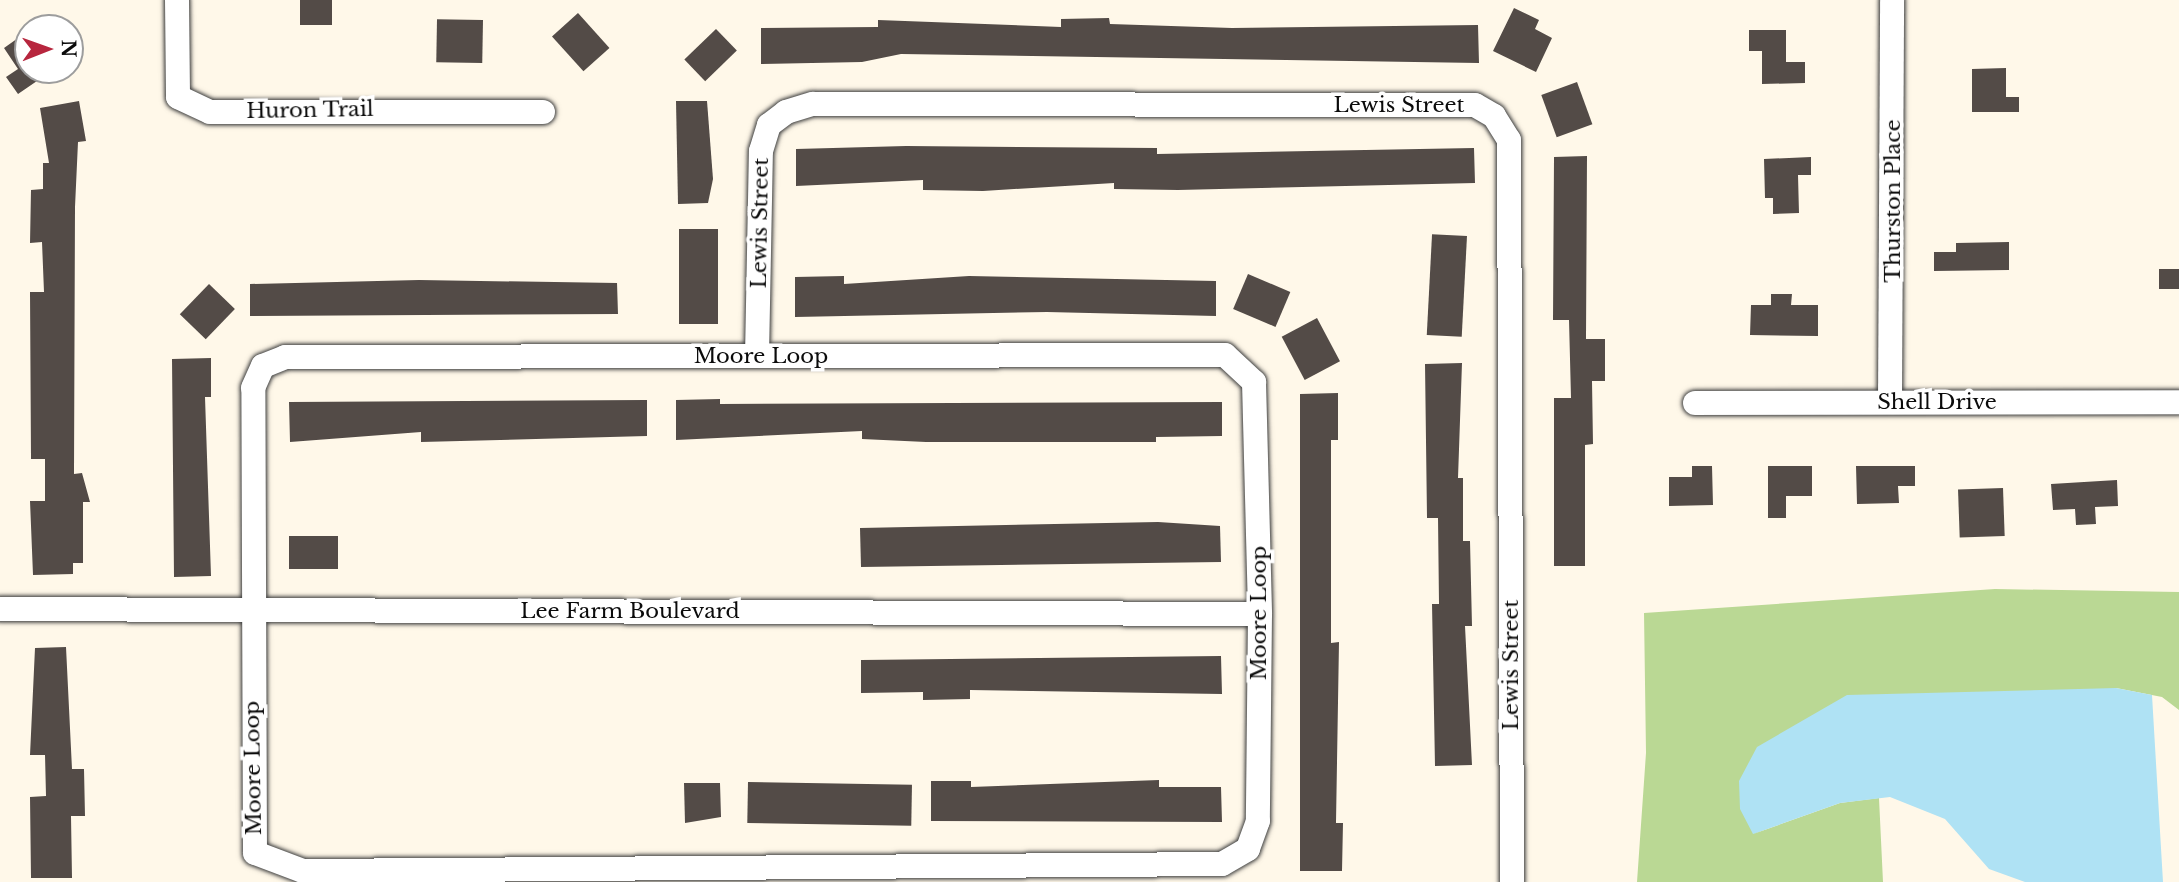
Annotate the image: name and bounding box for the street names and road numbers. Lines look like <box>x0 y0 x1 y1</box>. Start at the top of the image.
street label: Lewis Street <box>1334 92 1464 118</box>
street label: Huron Trail <box>246 96 374 124</box>
street label: Thurston Place <box>1880 119 1906 283</box>
street label: Lewis Street <box>746 157 774 289</box>
street label: Moore Loop <box>694 343 828 369</box>
street label: Shell Drive <box>1877 389 1997 415</box>
street label: Moore Loop <box>1246 546 1272 680</box>
street label: Lee Farm Boulevard <box>520 598 740 624</box>
street label: Lewis Street <box>1498 600 1524 730</box>
street label: Moore Loop <box>239 700 267 836</box>

